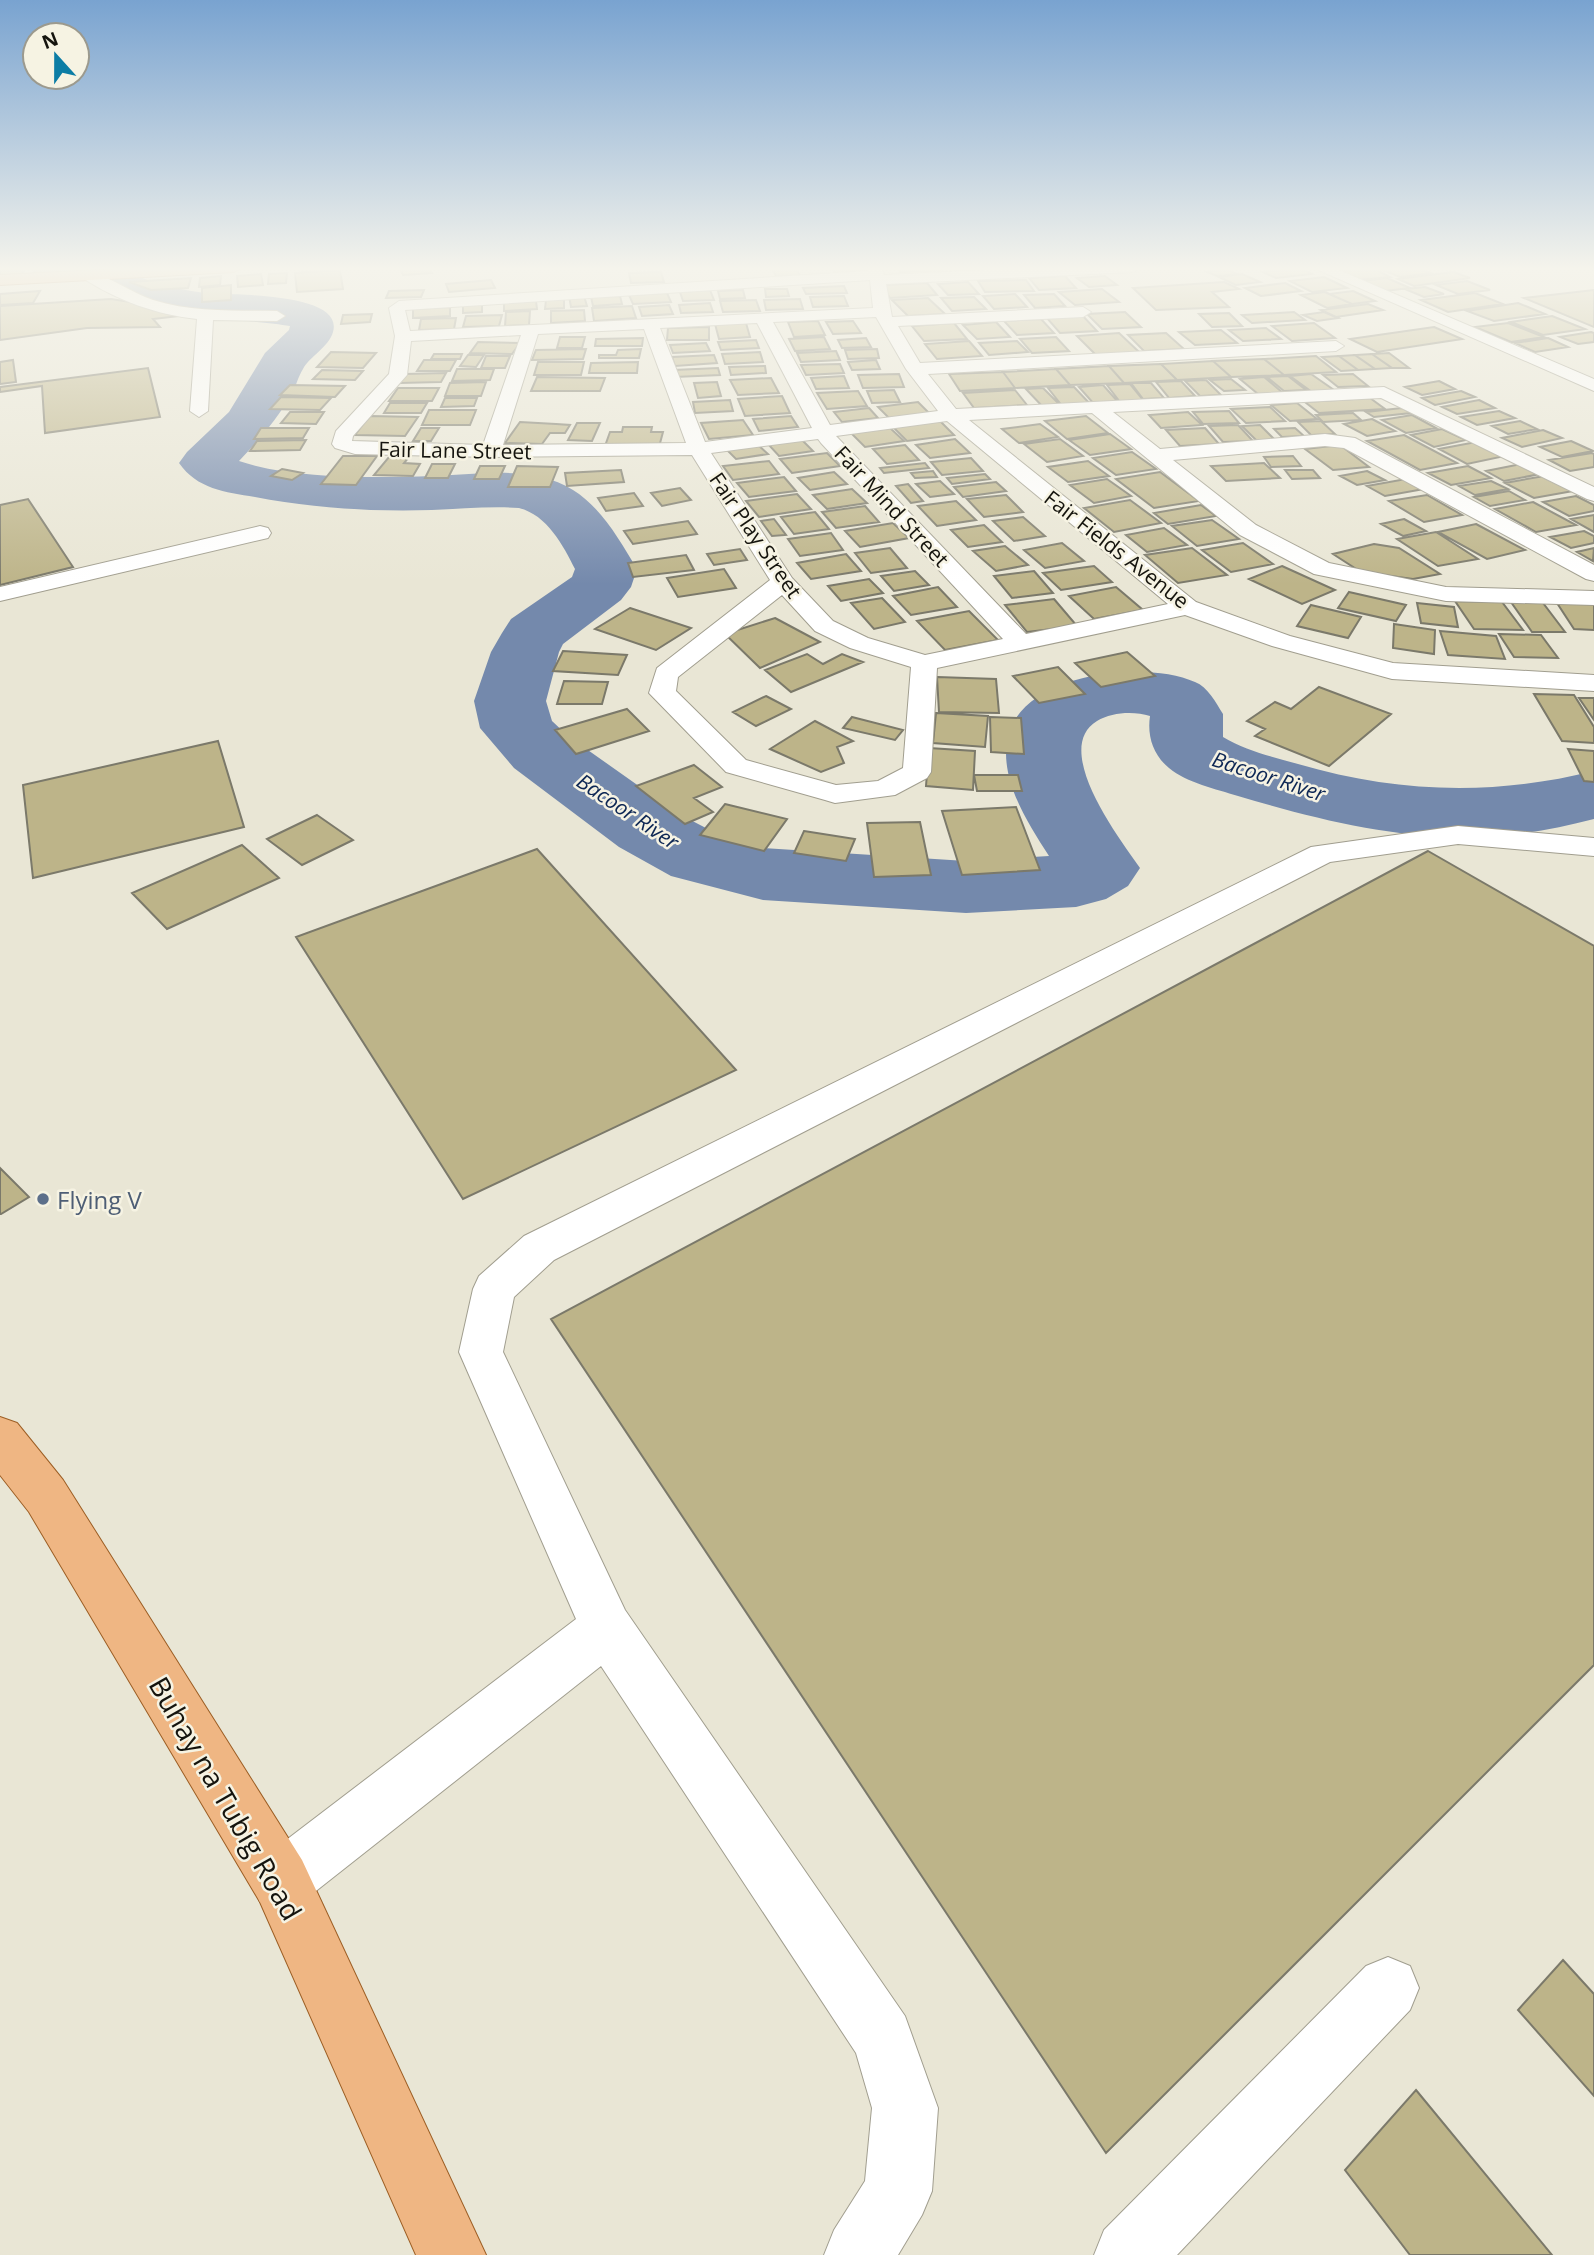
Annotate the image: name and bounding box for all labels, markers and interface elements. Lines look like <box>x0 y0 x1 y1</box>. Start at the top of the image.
north arrow <box>21 21 91 91</box>
text: N <box>38 25 62 55</box>
street label: Fair Lane Street <box>378 435 532 465</box>
street label: Fair Mind Street <box>829 439 955 573</box>
street label: Fair Play Street <box>704 467 808 603</box>
street label: Fair Fields Avenue <box>1039 484 1195 614</box>
water label: Bacoor River <box>1209 745 1330 808</box>
water label: Bacoor River <box>572 767 685 856</box>
place label: Flying V <box>57 1183 143 1216</box>
marker: Flying V <box>35 1191 51 1207</box>
street label: Buhay na Tubig Road <box>141 1669 311 1927</box>

